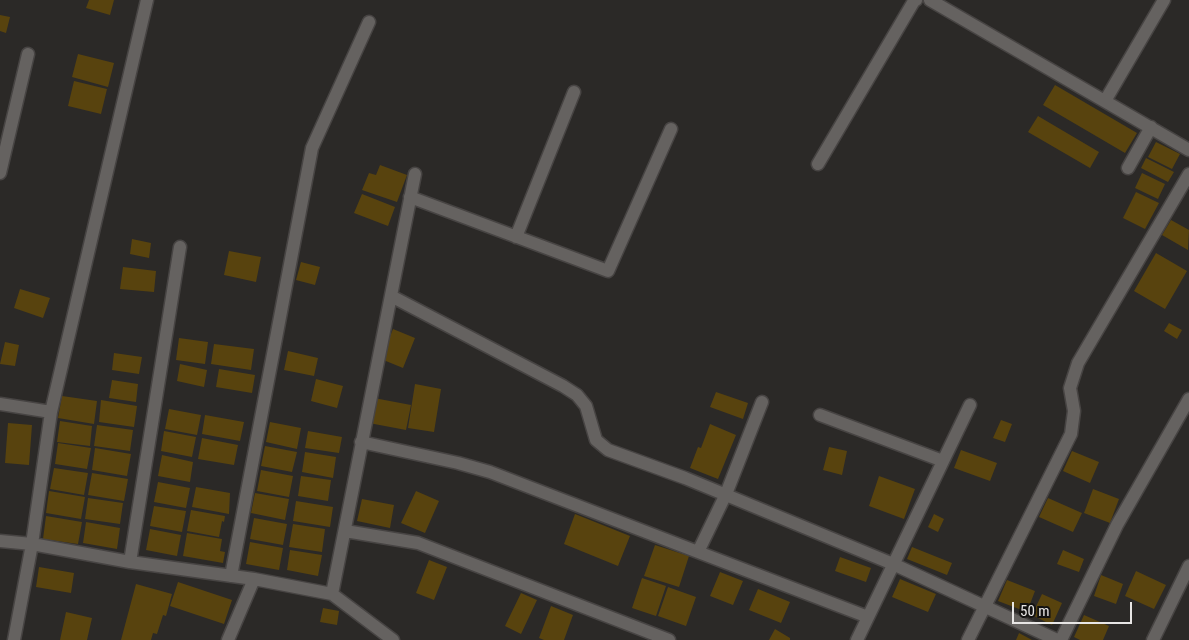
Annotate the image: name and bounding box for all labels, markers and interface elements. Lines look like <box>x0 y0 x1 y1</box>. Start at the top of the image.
scale bar <box>1014 592 1134 624</box>
text: 50 m <box>1020 602 1050 620</box>

